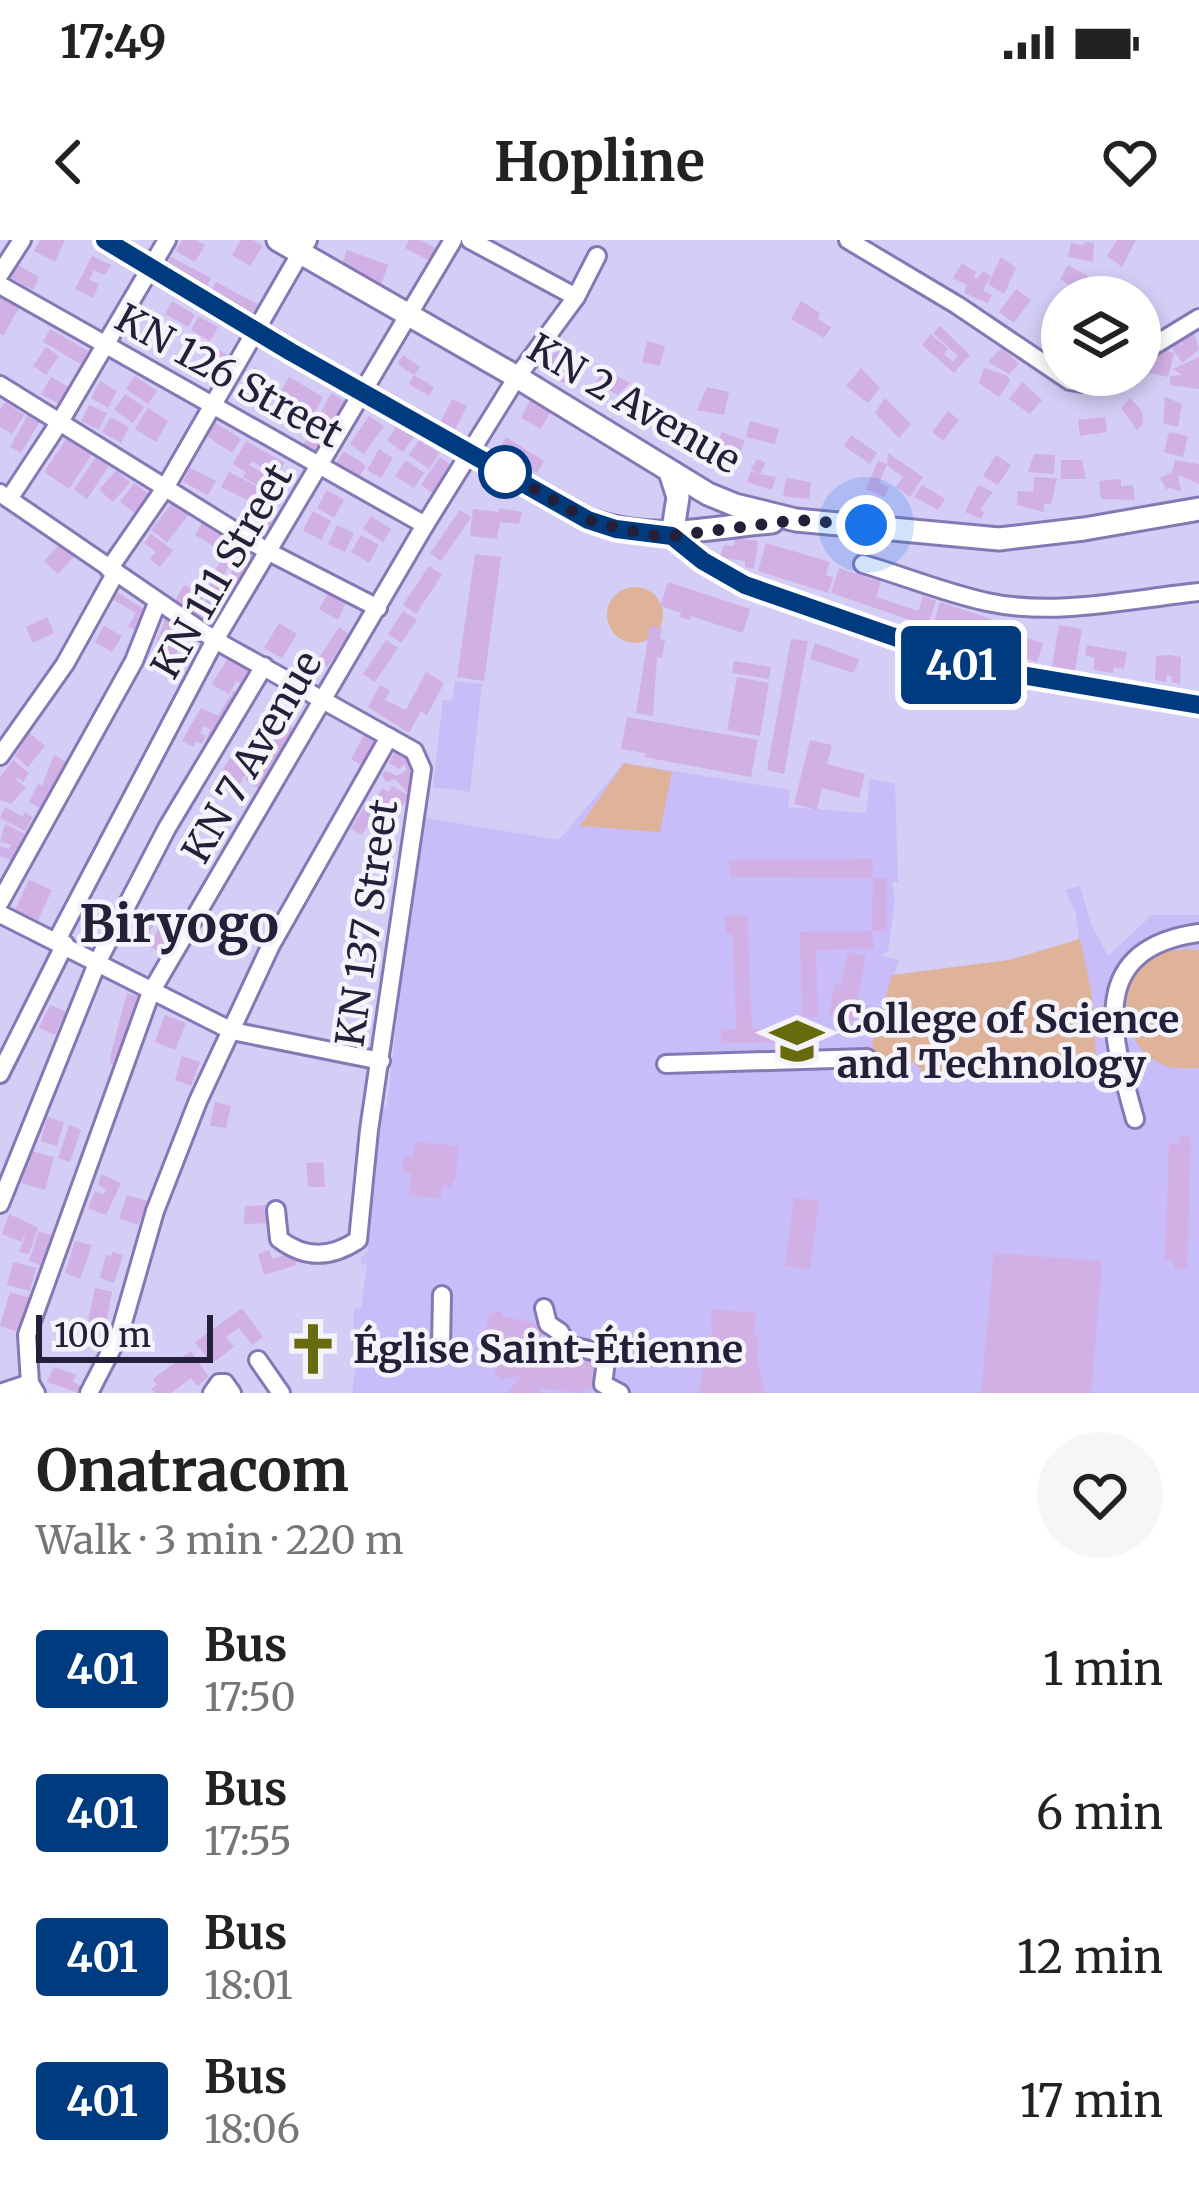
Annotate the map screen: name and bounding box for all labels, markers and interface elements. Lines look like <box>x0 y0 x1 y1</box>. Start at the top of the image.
text: 17:49 <box>60 14 167 70</box>
text: Hopline <box>494 128 705 196</box>
icon: back <box>36 129 102 195</box>
icon: heart <box>1097 129 1163 195</box>
map controls <box>1041 276 1161 396</box>
button: layers <box>1041 276 1161 396</box>
street label: KN 126 Street <box>107 294 351 458</box>
street label: KN 2 Avenue <box>519 323 749 485</box>
unlabelled marker <box>480 447 530 497</box>
street label: KN 111 Street <box>141 455 303 687</box>
your location <box>836 495 896 555</box>
line badge: 401 <box>892 626 1030 704</box>
text: 401 <box>925 639 997 691</box>
street label: KN 7 Avenue <box>172 642 332 872</box>
street label: KN 137 Street <box>325 797 409 1049</box>
district label: Biryogo <box>79 892 279 956</box>
place label: College of Science and Technology <box>837 995 1179 1089</box>
school or university icon: College of Science and Technology <box>768 1012 826 1070</box>
scale bar <box>36 1309 213 1362</box>
text: 100 m <box>54 1315 151 1356</box>
church icon: Église Saint-Étienne <box>284 1320 342 1378</box>
place label: Église Saint-Étienne <box>353 1324 743 1374</box>
button: heart <box>1037 1432 1163 1558</box>
text: Onatracom <box>36 1435 349 1507</box>
text: Walk · 3 min · 220 m <box>36 1516 404 1565</box>
text: Bus <box>204 1617 287 1673</box>
text: 1 min <box>1043 1641 1163 1697</box>
text: 401 <box>66 1643 138 1695</box>
text: 17:50 <box>204 1673 296 1722</box>
text: Bus <box>204 1761 287 1817</box>
text: 6 min <box>1036 1785 1163 1841</box>
text: 401 <box>66 1787 138 1839</box>
text: 17:55 <box>204 1817 292 1866</box>
text: Bus <box>204 1905 287 1961</box>
text: 12 min <box>1017 1929 1163 1985</box>
text: 401 <box>66 1931 138 1983</box>
text: 18:01 <box>204 1961 293 2010</box>
text: Bus <box>204 2049 287 2105</box>
text: 17 min <box>1020 2073 1163 2129</box>
text: 401 <box>66 2075 138 2127</box>
text: 18:06 <box>204 2105 300 2154</box>

